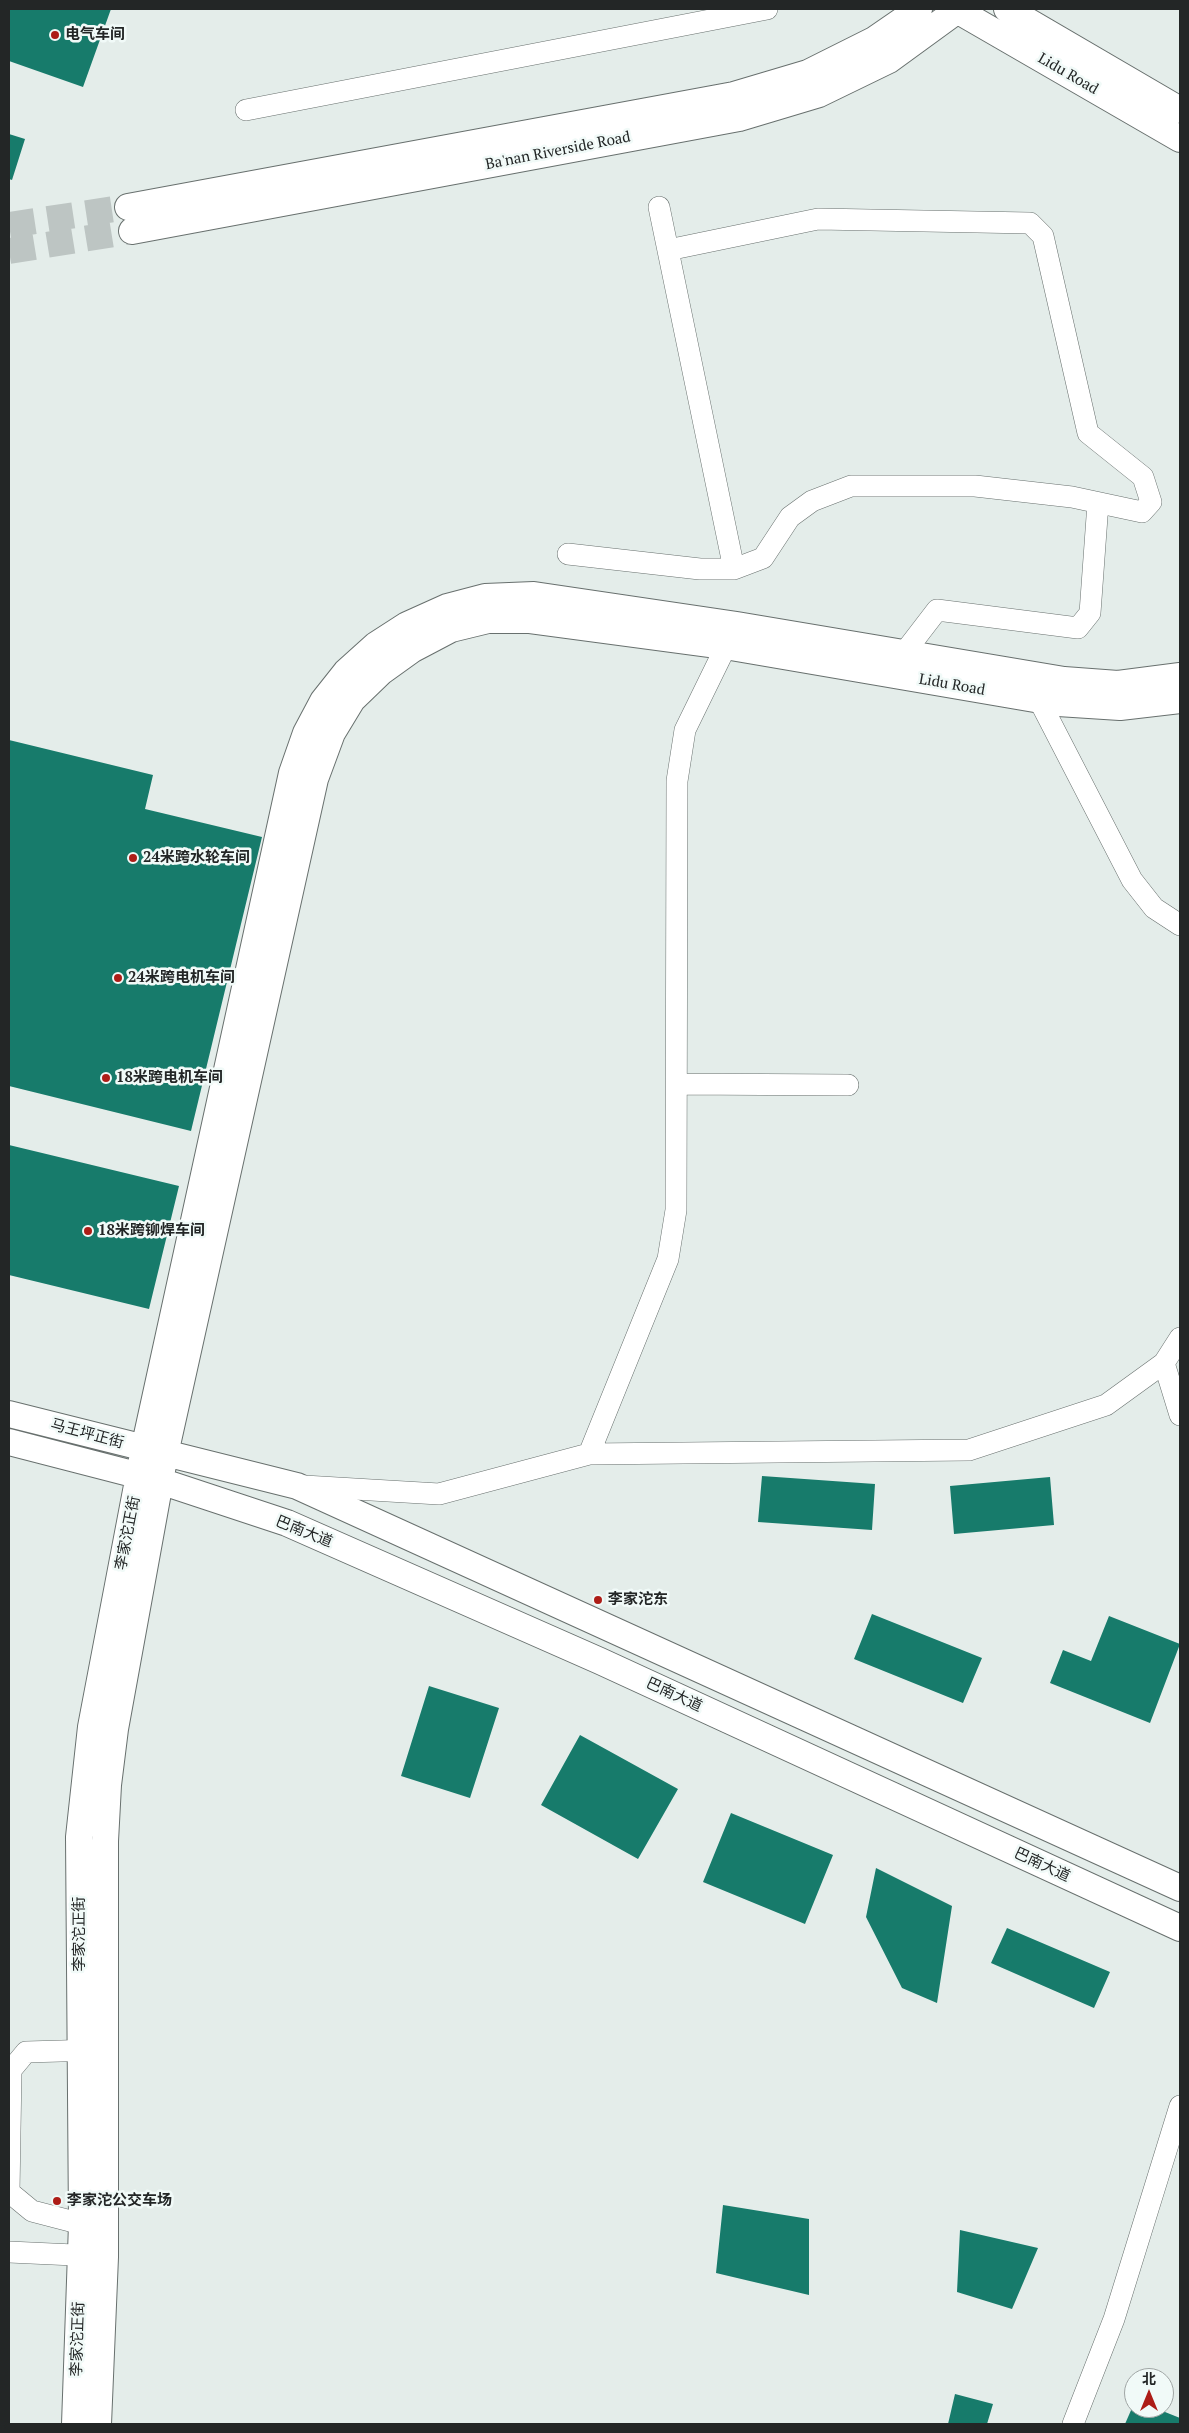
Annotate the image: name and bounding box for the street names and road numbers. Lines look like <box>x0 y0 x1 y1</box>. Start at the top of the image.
street label: Lidu Road <box>1035 50 1101 98</box>
street label: Ba'nan Riverside Road <box>484 128 632 174</box>
street label: Lidu Road <box>918 670 986 700</box>
street label: 马王坪正街 <box>48 1416 126 1452</box>
street label: 李家沱正街 <box>112 1494 144 1572</box>
street label: 巴南大道 <box>273 1512 335 1552</box>
street label: 巴南大道 <box>643 1674 705 1716</box>
street label: 巴南大道 <box>1011 1844 1073 1886</box>
street label: 李家沱正街 <box>71 1897 89 1971</box>
street label: 李家沱正街 <box>68 2301 88 2377</box>

